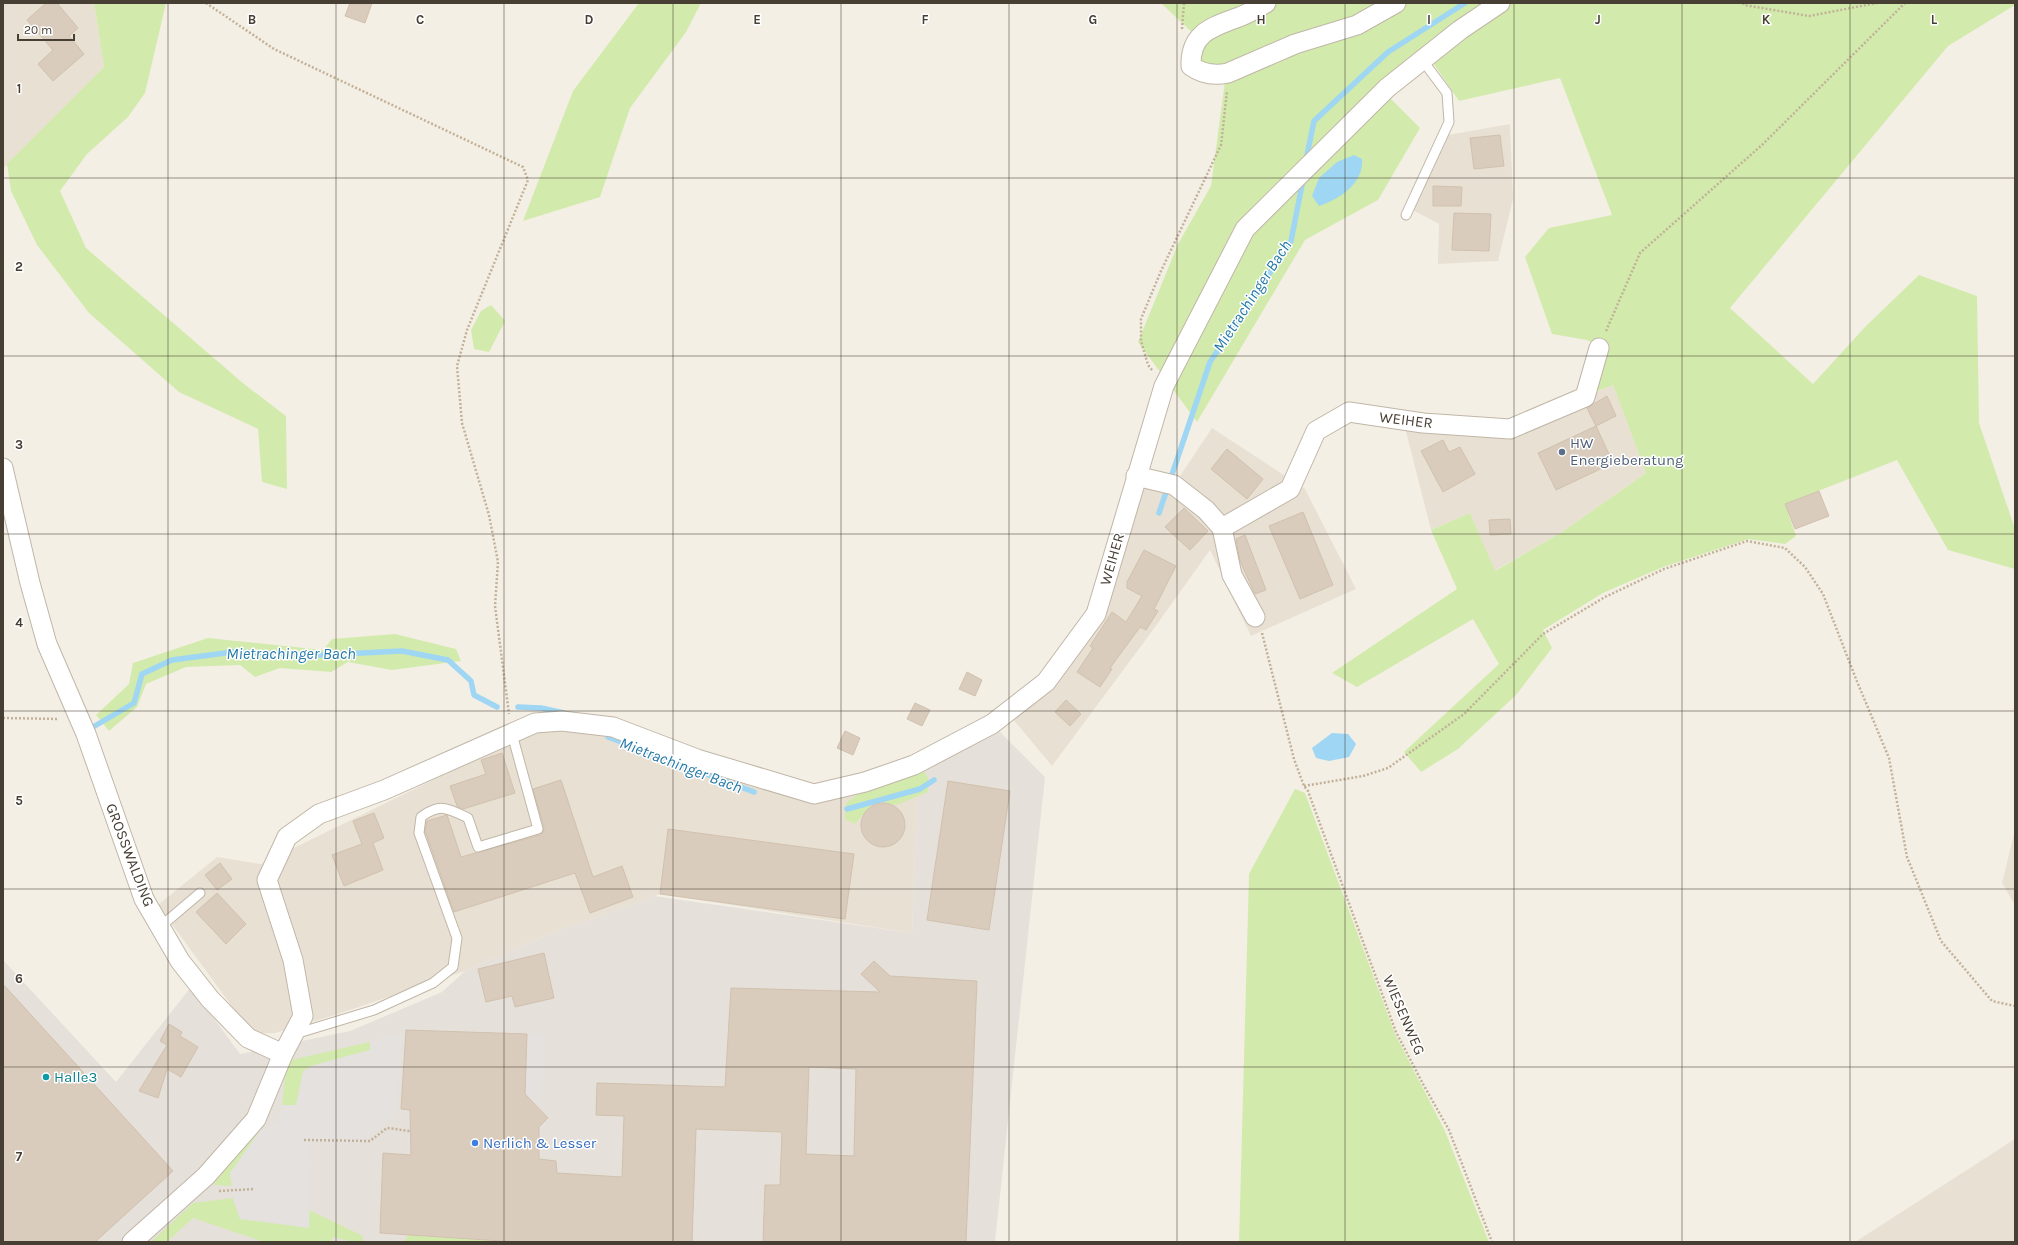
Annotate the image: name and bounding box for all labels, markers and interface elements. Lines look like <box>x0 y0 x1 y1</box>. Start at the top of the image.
text: B <box>248 12 256 27</box>
text: C <box>416 12 424 27</box>
text: D <box>585 12 594 27</box>
text: E <box>753 12 761 27</box>
text: F <box>921 12 929 27</box>
text: G <box>1089 12 1097 27</box>
text: H <box>1256 12 1266 27</box>
text: I <box>1427 12 1431 27</box>
text: J <box>1595 12 1601 27</box>
text: K <box>1762 12 1771 27</box>
text: L <box>1931 12 1938 27</box>
scale bar <box>18 16 74 42</box>
text: 20 m <box>24 23 52 37</box>
text: 1 <box>17 81 21 96</box>
water label: Mietrachinger Bach <box>1209 236 1295 356</box>
text: 2 <box>15 259 23 274</box>
street label: WEIHER <box>1378 408 1434 432</box>
place label: HW Energieberatung <box>1570 434 1684 469</box>
text: 3 <box>15 437 23 452</box>
marker: HW Energieberatung <box>1557 447 1567 457</box>
street label: WEIHER <box>1096 531 1128 587</box>
text: 4 <box>15 615 23 630</box>
water label: Mietrachinger Bach <box>226 644 356 663</box>
water label: Mietrachinger Bach <box>617 733 745 797</box>
text: 5 <box>15 793 23 808</box>
street label: GROSSWALDING <box>102 801 158 909</box>
text: 6 <box>15 971 23 986</box>
street label: WIESENWEG <box>1379 972 1429 1058</box>
place label: Halle3 <box>54 1068 97 1086</box>
marker: Halle3 <box>41 1072 51 1082</box>
place label: Nerlich & Lesser <box>483 1134 597 1152</box>
marker: Nerlich & Lesser <box>470 1138 480 1148</box>
text: 7 <box>16 1149 23 1164</box>

